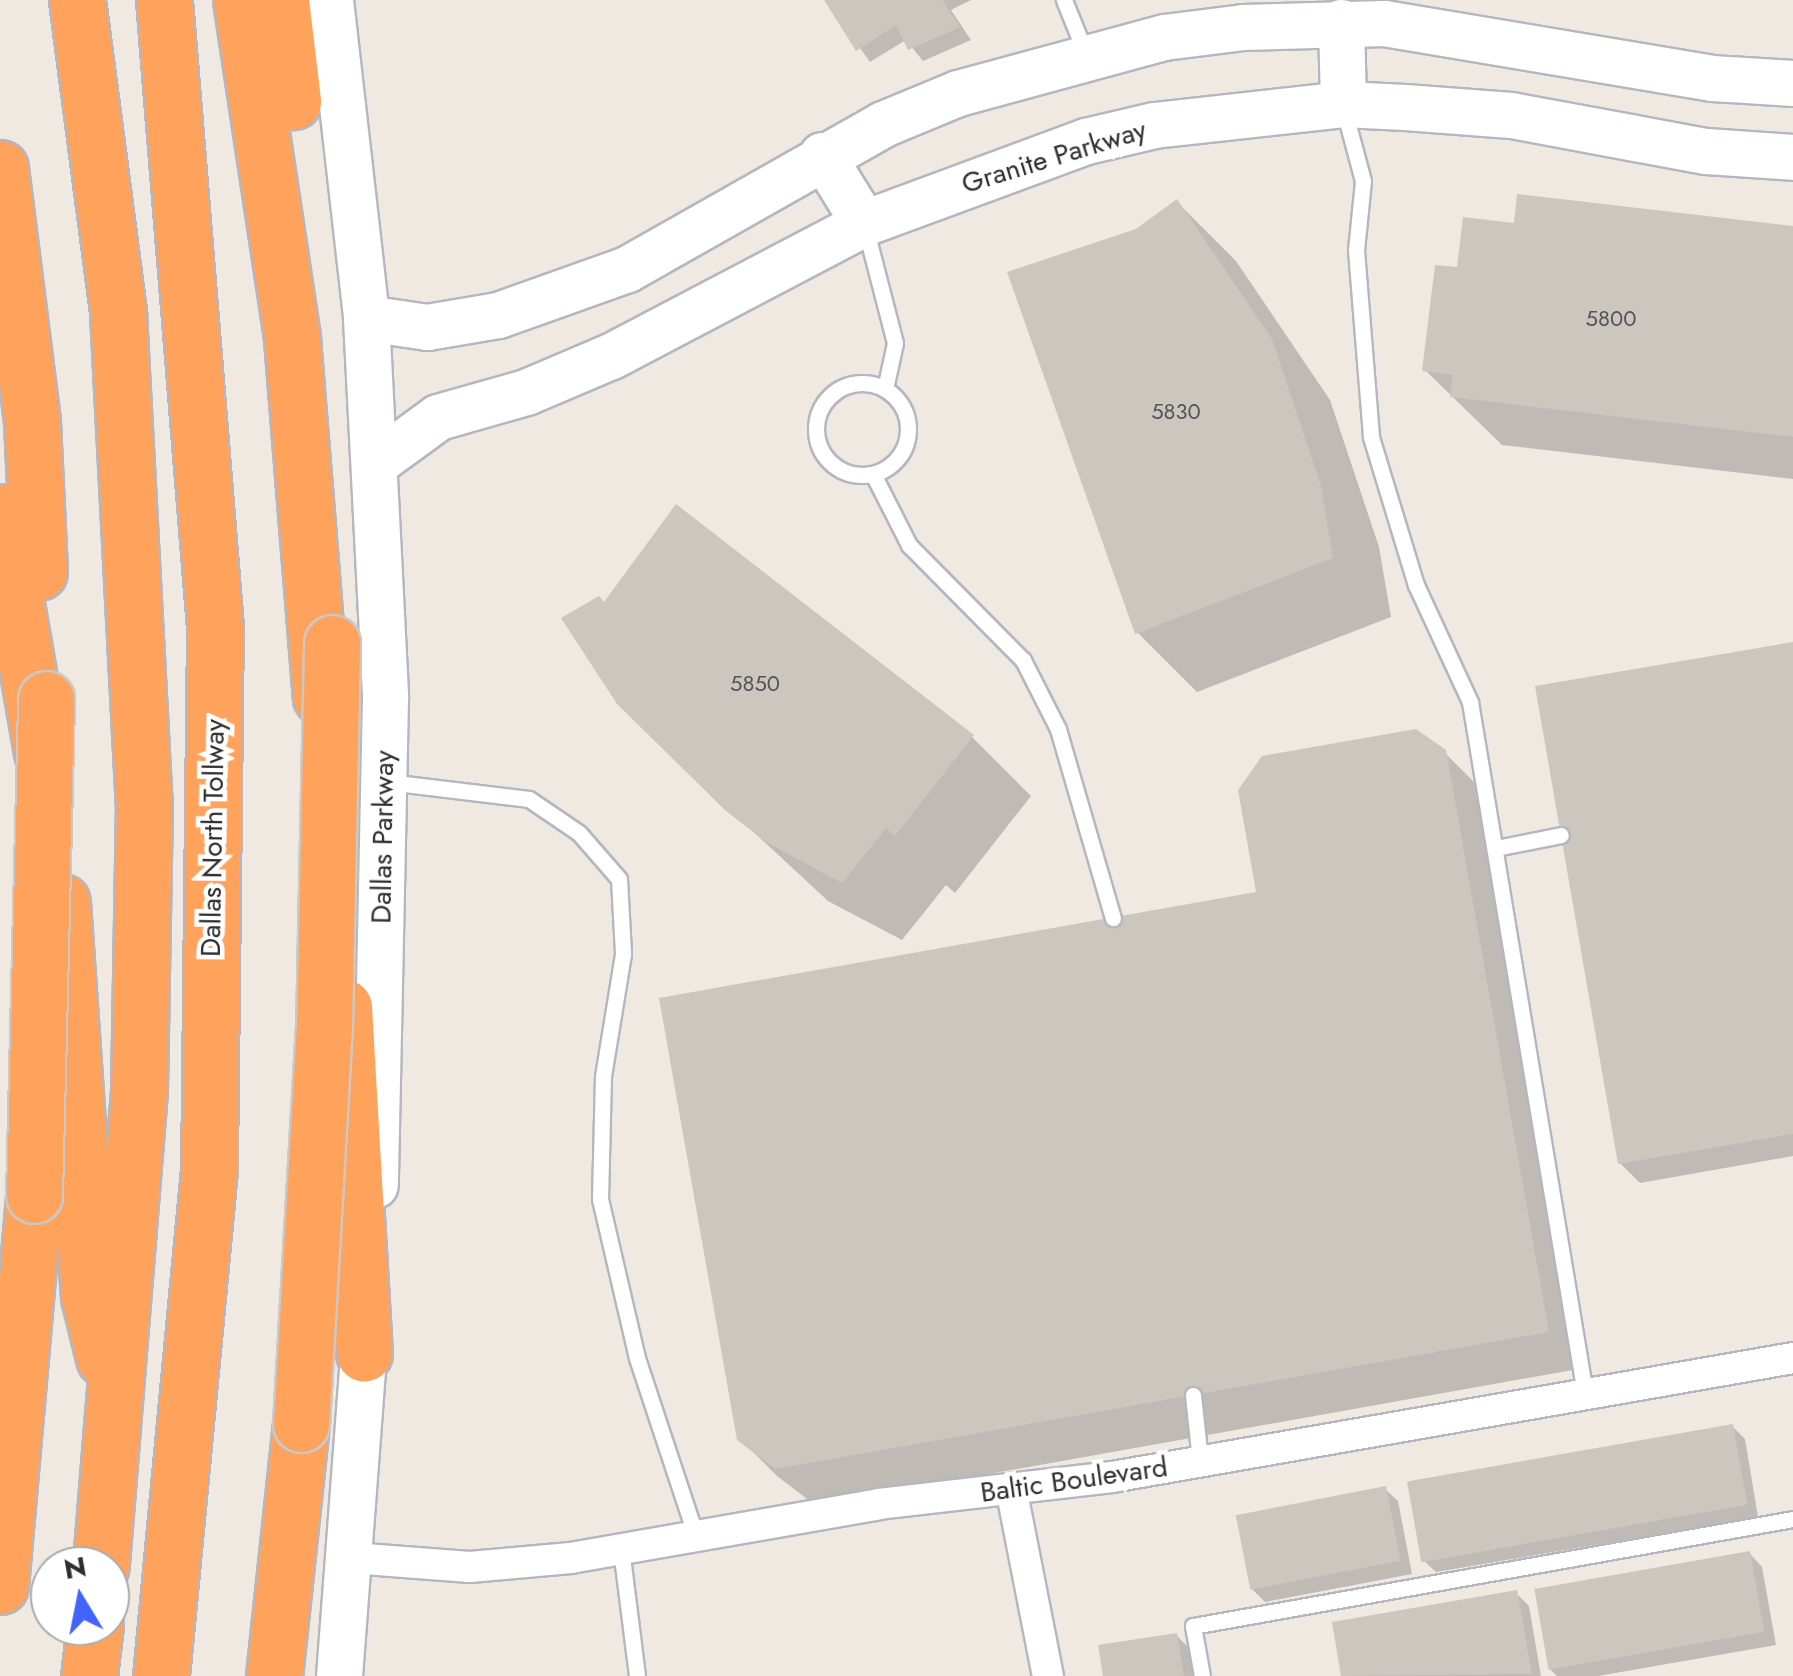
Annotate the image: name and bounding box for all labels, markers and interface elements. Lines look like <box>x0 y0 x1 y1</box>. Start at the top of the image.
street label: Granite Parkway <box>958 113 1150 201</box>
house number: 5800 <box>1586 306 1636 332</box>
house number: 5830 <box>1151 399 1201 425</box>
house number: 5850 <box>730 671 780 697</box>
street label: Dallas North Tollway <box>194 719 232 957</box>
street label: Dallas Parkway <box>365 750 401 924</box>
street label: Baltic Boulevard <box>978 1450 1170 1510</box>
north arrow <box>30 1546 130 1646</box>
text: N <box>61 1546 90 1590</box>

